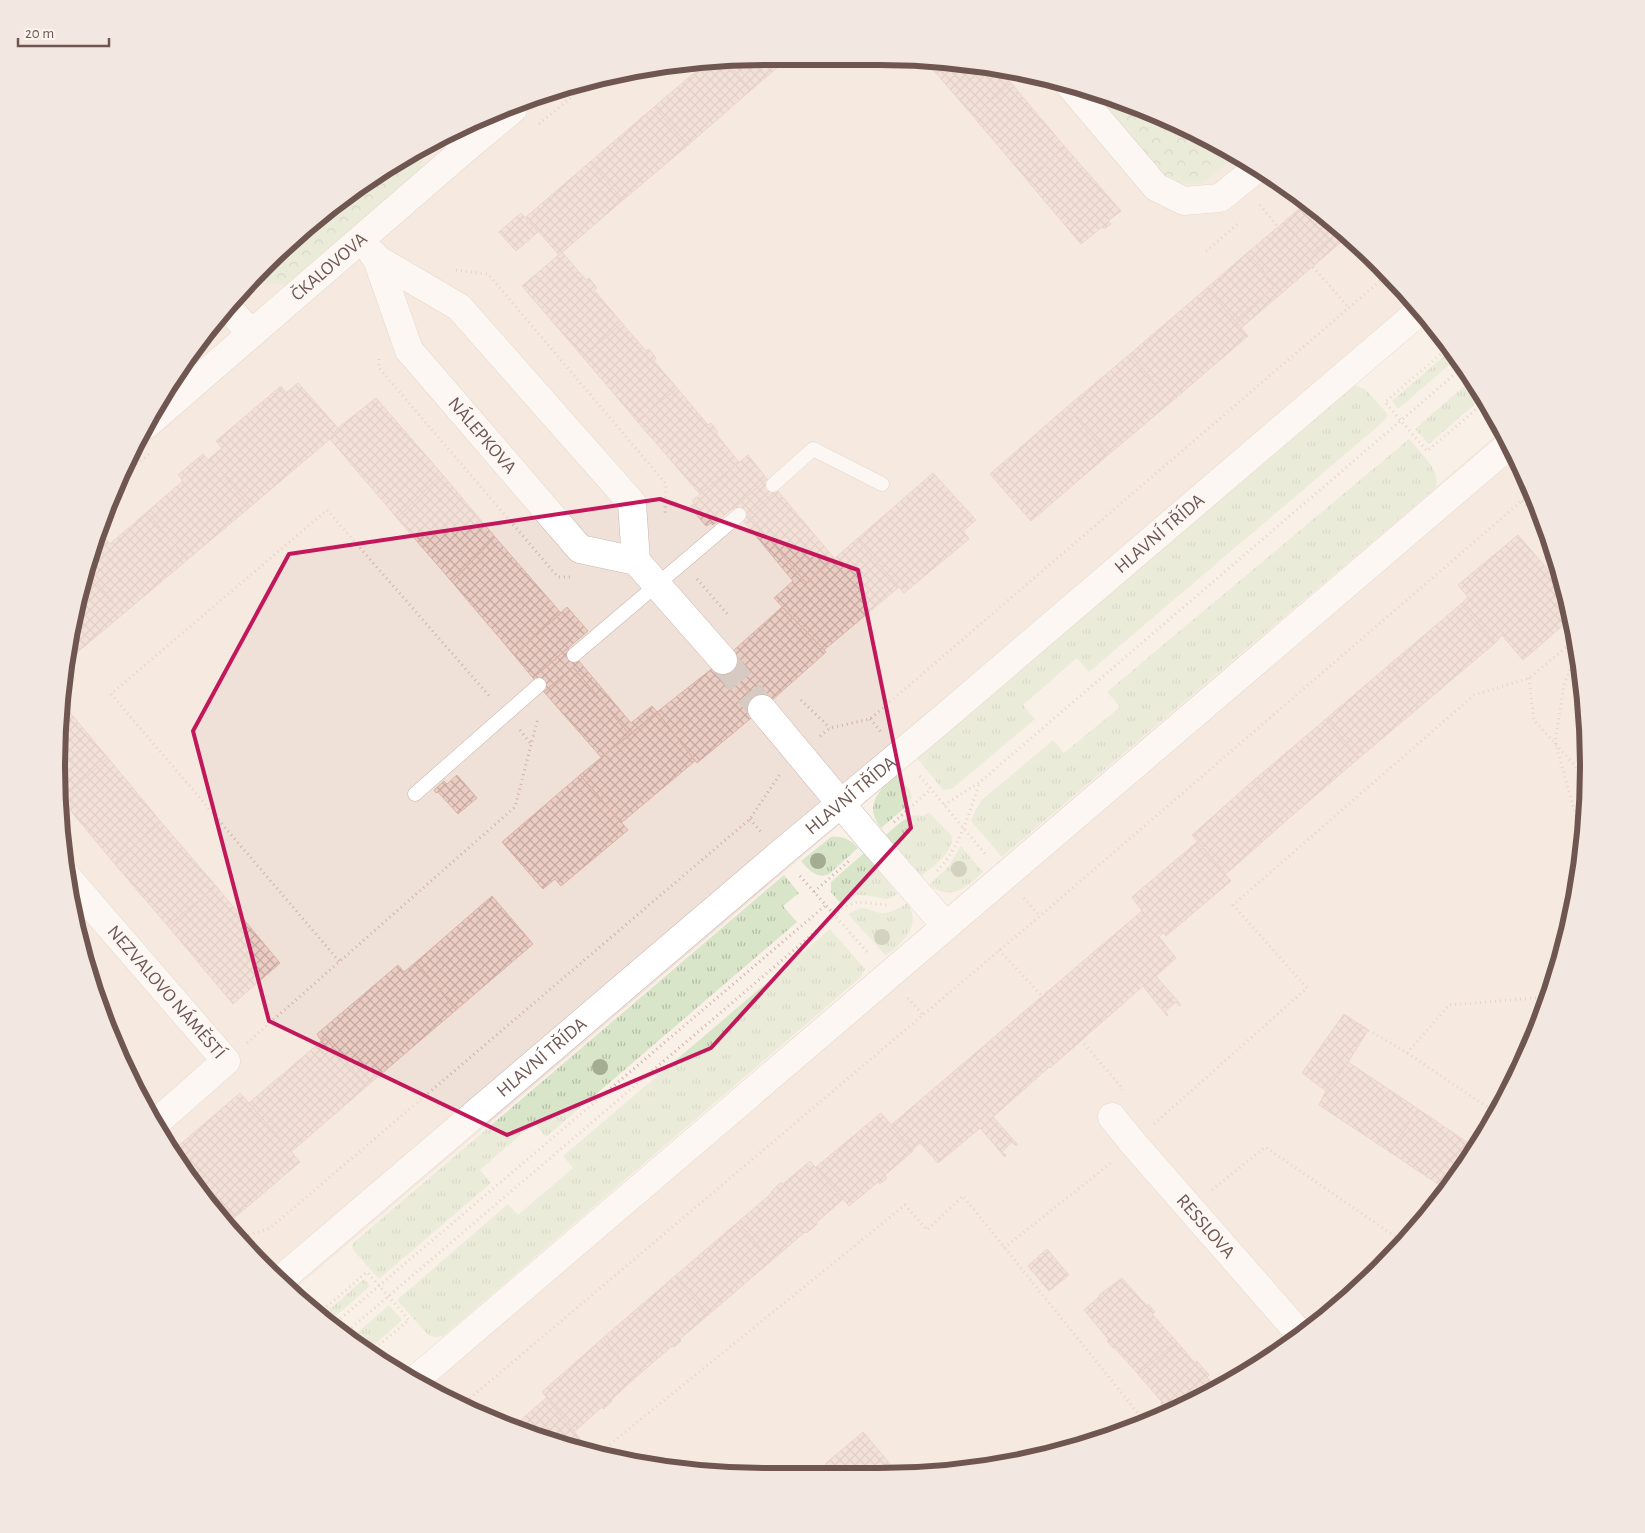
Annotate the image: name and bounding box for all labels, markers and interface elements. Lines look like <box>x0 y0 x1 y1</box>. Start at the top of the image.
scale bar <box>18 15 109 47</box>
text: 20 m <box>25 26 54 41</box>
street label: ČKALOVOVA <box>286 229 371 305</box>
street label: NÁLEPKOVA <box>445 394 520 477</box>
street label: HLAVNÍ TŘÍDA <box>1111 490 1208 577</box>
street label: HLAVNÍ TŘÍDA <box>802 752 899 838</box>
street label: NEZVALOVO NÁMĚSTÍ <box>104 922 231 1063</box>
street label: HLAVNÍ TŘÍDA <box>493 1014 590 1101</box>
street label: RESSLOVA <box>1173 1191 1239 1262</box>

